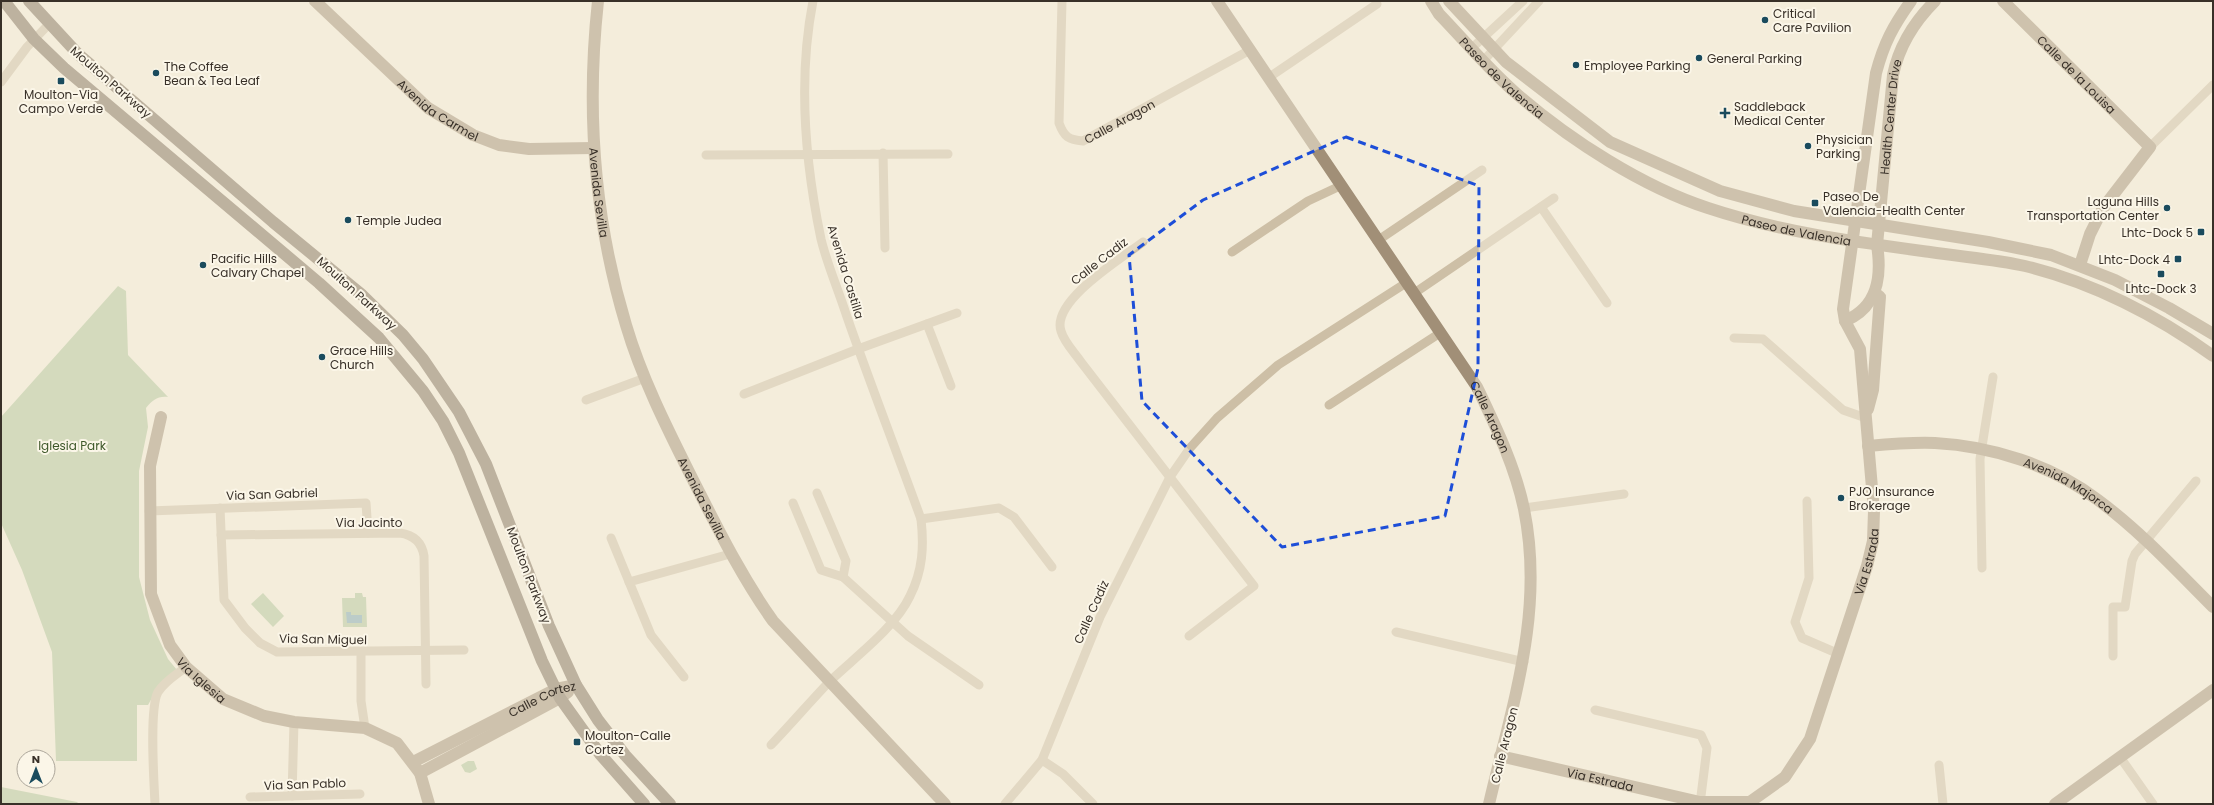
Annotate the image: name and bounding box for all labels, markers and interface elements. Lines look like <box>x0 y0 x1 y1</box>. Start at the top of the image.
place label: Critical Care Pavilion <box>1773 5 1852 36</box>
marker: Critical Care Pavilion <box>1760 15 1770 25</box>
street label: Calle de la Louisa <box>2034 31 2120 117</box>
street label: Paseo de Valencia <box>1456 33 1548 122</box>
street label: Moulton Parkway <box>67 42 155 122</box>
place label: General Parking <box>1707 50 1802 67</box>
marker: General Parking <box>1694 53 1704 63</box>
place label: Employee Parking <box>1584 57 1691 74</box>
street label: Health Center Drive <box>1875 57 1905 175</box>
place label: The Coffee Bean & Tea Leaf <box>164 58 260 89</box>
marker: Employee Parking <box>1571 60 1581 70</box>
marker: The Coffee Bean & Tea Leaf <box>151 68 161 78</box>
street label: Avenida Carmel <box>394 75 481 145</box>
marker: Moulton-Via Campo Verde <box>56 76 66 86</box>
place label: Moulton-Via Campo Verde <box>19 86 103 117</box>
street label: Calle Aragon <box>1081 95 1158 147</box>
place label: Saddleback Medical Center <box>1734 98 1826 129</box>
marker: Saddleback Medical Center <box>1719 107 1731 119</box>
place label: Physician Parking <box>1816 131 1873 162</box>
marker: Physician Parking <box>1803 141 1813 151</box>
street label: Avenida Sevilla <box>586 147 613 239</box>
place label: Paseo De Valencia-Health Center <box>1823 188 1966 219</box>
place label: Laguna Hills Transportation Center <box>2027 193 2160 224</box>
marker: Paseo De Valencia-Health Center <box>1810 198 1820 208</box>
marker: Laguna Hills Transportation Center <box>2162 203 2172 213</box>
street label: Paseo de Valencia <box>1740 210 1852 249</box>
place label: Temple Judea <box>356 212 442 229</box>
marker: Temple Judea <box>343 215 353 225</box>
street label: Avenida Castilla <box>824 223 868 321</box>
place label: Lhtc-Dock 5 <box>2122 224 2193 241</box>
marker: Lhtc-Dock 5 <box>2196 227 2206 237</box>
street label: Calle Cadiz <box>1067 233 1131 289</box>
place label: Pacific Hills Calvary Chapel <box>211 250 304 281</box>
place label: Lhtc-Dock 4 <box>2098 251 2170 268</box>
street label: Moulton Parkway <box>313 253 401 334</box>
marker: Lhtc-Dock 4 <box>2173 254 2183 264</box>
marker: Pacific Hills Calvary Chapel <box>198 260 208 270</box>
marker: Lhtc-Dock 3 <box>2156 269 2166 279</box>
place label: Lhtc-Dock 3 <box>2125 280 2197 297</box>
place label: Grace Hills Church <box>330 342 393 373</box>
marker: Grace Hills Church <box>317 352 327 362</box>
street label: Calle Aragon <box>1466 377 1514 456</box>
park label: Iglesia Park <box>38 437 107 454</box>
street label: Avenida Majorca <box>2021 453 2117 517</box>
street label: Avenida Sevilla <box>674 454 731 543</box>
place label: PJO Insurance Brokerage <box>1849 483 1935 514</box>
street label: Via San Gabriel <box>226 484 318 504</box>
marker: PJO Insurance Brokerage <box>1836 493 1846 503</box>
street label: Via Jacinto <box>336 514 403 531</box>
street label: Moulton Parkway <box>503 524 555 626</box>
street label: Via Estrada <box>1850 528 1882 597</box>
street label: Calle Cadiz <box>1069 578 1113 646</box>
street label: Via San Miguel <box>279 630 367 648</box>
street label: Via Iglesia <box>173 654 230 707</box>
street label: Calle Cortez <box>505 677 577 721</box>
street label: Calle Aragon <box>1486 705 1522 785</box>
place label: Moulton-Calle Cortez <box>585 727 671 758</box>
marker: Moulton-Calle Cortez <box>572 737 582 747</box>
north arrow <box>16 749 56 789</box>
text: N <box>32 751 40 767</box>
street label: Via Estrada <box>1565 763 1635 795</box>
street label: Via San Pablo <box>264 774 347 794</box>

